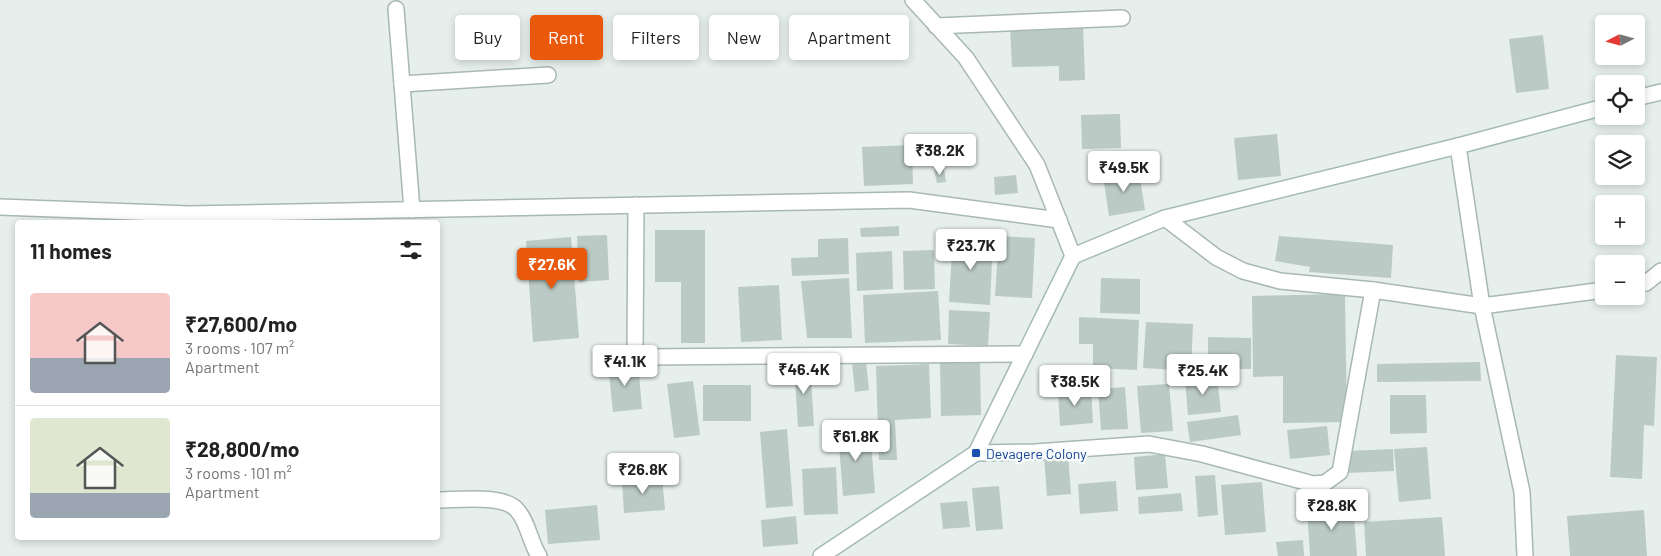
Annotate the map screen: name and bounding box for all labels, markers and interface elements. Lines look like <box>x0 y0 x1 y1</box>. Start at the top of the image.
chip: Buy <box>455 15 520 60</box>
chip: Rent <box>530 15 603 60</box>
chip: Filters <box>613 15 699 60</box>
chip: New <box>709 15 779 60</box>
chip: Apartment <box>789 15 909 60</box>
north arrow <box>1595 15 1645 65</box>
map controls <box>1595 15 1645 305</box>
button: locate <box>1595 75 1645 125</box>
pin: ₹38.2K <box>899 134 981 176</box>
button: layers <box>1595 135 1645 185</box>
text: ₹38.2K <box>915 140 965 159</box>
pin: ₹49.5K <box>1083 150 1165 193</box>
text: ₹49.5K <box>1099 157 1149 176</box>
button: + <box>1595 195 1645 245</box>
pin: ₹23.7K <box>930 228 1012 271</box>
text: ₹23.7K <box>947 235 995 254</box>
icon: filters <box>397 236 425 264</box>
text: 11 homes <box>30 238 112 263</box>
pin: ₹27.6K <box>511 248 593 290</box>
text: ₹27.6K <box>528 254 576 273</box>
button: − <box>1595 255 1645 305</box>
text: ₹27,600/mo <box>185 311 297 336</box>
icon: home <box>70 313 130 373</box>
text: 3 rooms · 107 m² <box>185 338 294 357</box>
pin: ₹41.1K <box>584 344 666 387</box>
text: ₹41.1K <box>604 351 646 370</box>
pin: ₹46.4K <box>763 352 845 395</box>
pin: ₹25.4K <box>1162 354 1244 396</box>
text: Apartment <box>185 357 260 376</box>
text: ₹46.4K <box>778 359 830 378</box>
text: ₹25.4K <box>1178 360 1228 379</box>
pin: ₹38.5K <box>1034 364 1116 407</box>
text: ₹38.5K <box>1050 371 1100 390</box>
pin: ₹61.8K <box>815 420 897 462</box>
text: ₹61.8K <box>833 426 879 445</box>
text: ₹28,800/mo <box>185 436 300 461</box>
icon: home <box>70 438 130 498</box>
place label: Devagere Colony <box>986 445 1087 462</box>
marker: Devagere Colony <box>970 447 982 459</box>
pin: ₹26.8K <box>602 452 684 495</box>
text: ₹26.8K <box>618 459 668 478</box>
text: 3 rooms · 101 m² <box>185 463 292 482</box>
text: Apartment <box>185 482 260 501</box>
pin: ₹28.8K <box>1291 488 1373 531</box>
text: ₹28.8K <box>1307 495 1357 514</box>

